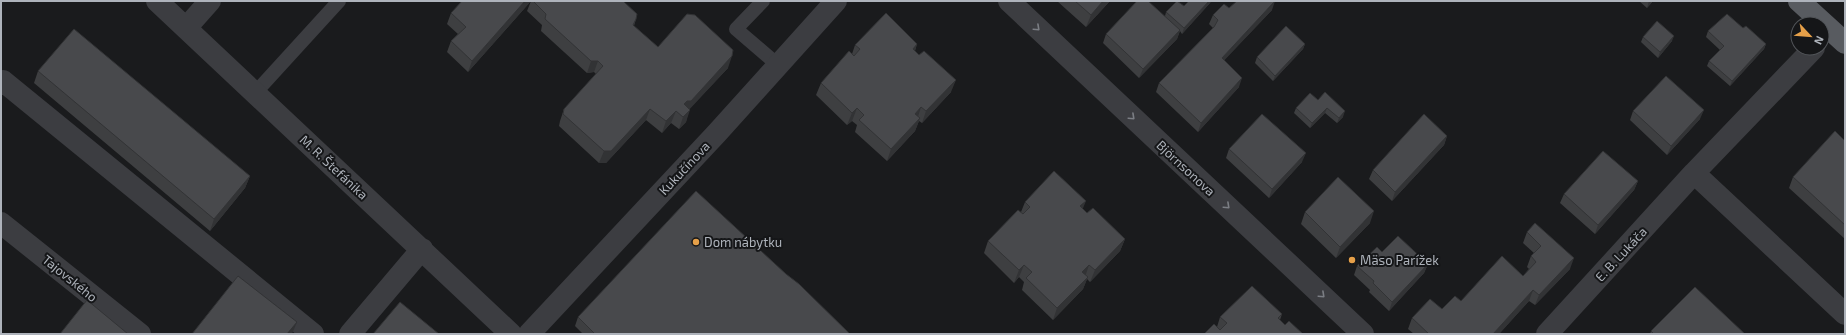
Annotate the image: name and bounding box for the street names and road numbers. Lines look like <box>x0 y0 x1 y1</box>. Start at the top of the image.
street label: M. R. Štefánika <box>297 131 371 203</box>
street label: Björnsonova <box>1153 137 1219 199</box>
street label: Kukučínova <box>655 138 713 198</box>
street label: E. B. Lukáča <box>1592 224 1650 284</box>
street label: Tajovského <box>39 251 101 305</box>

